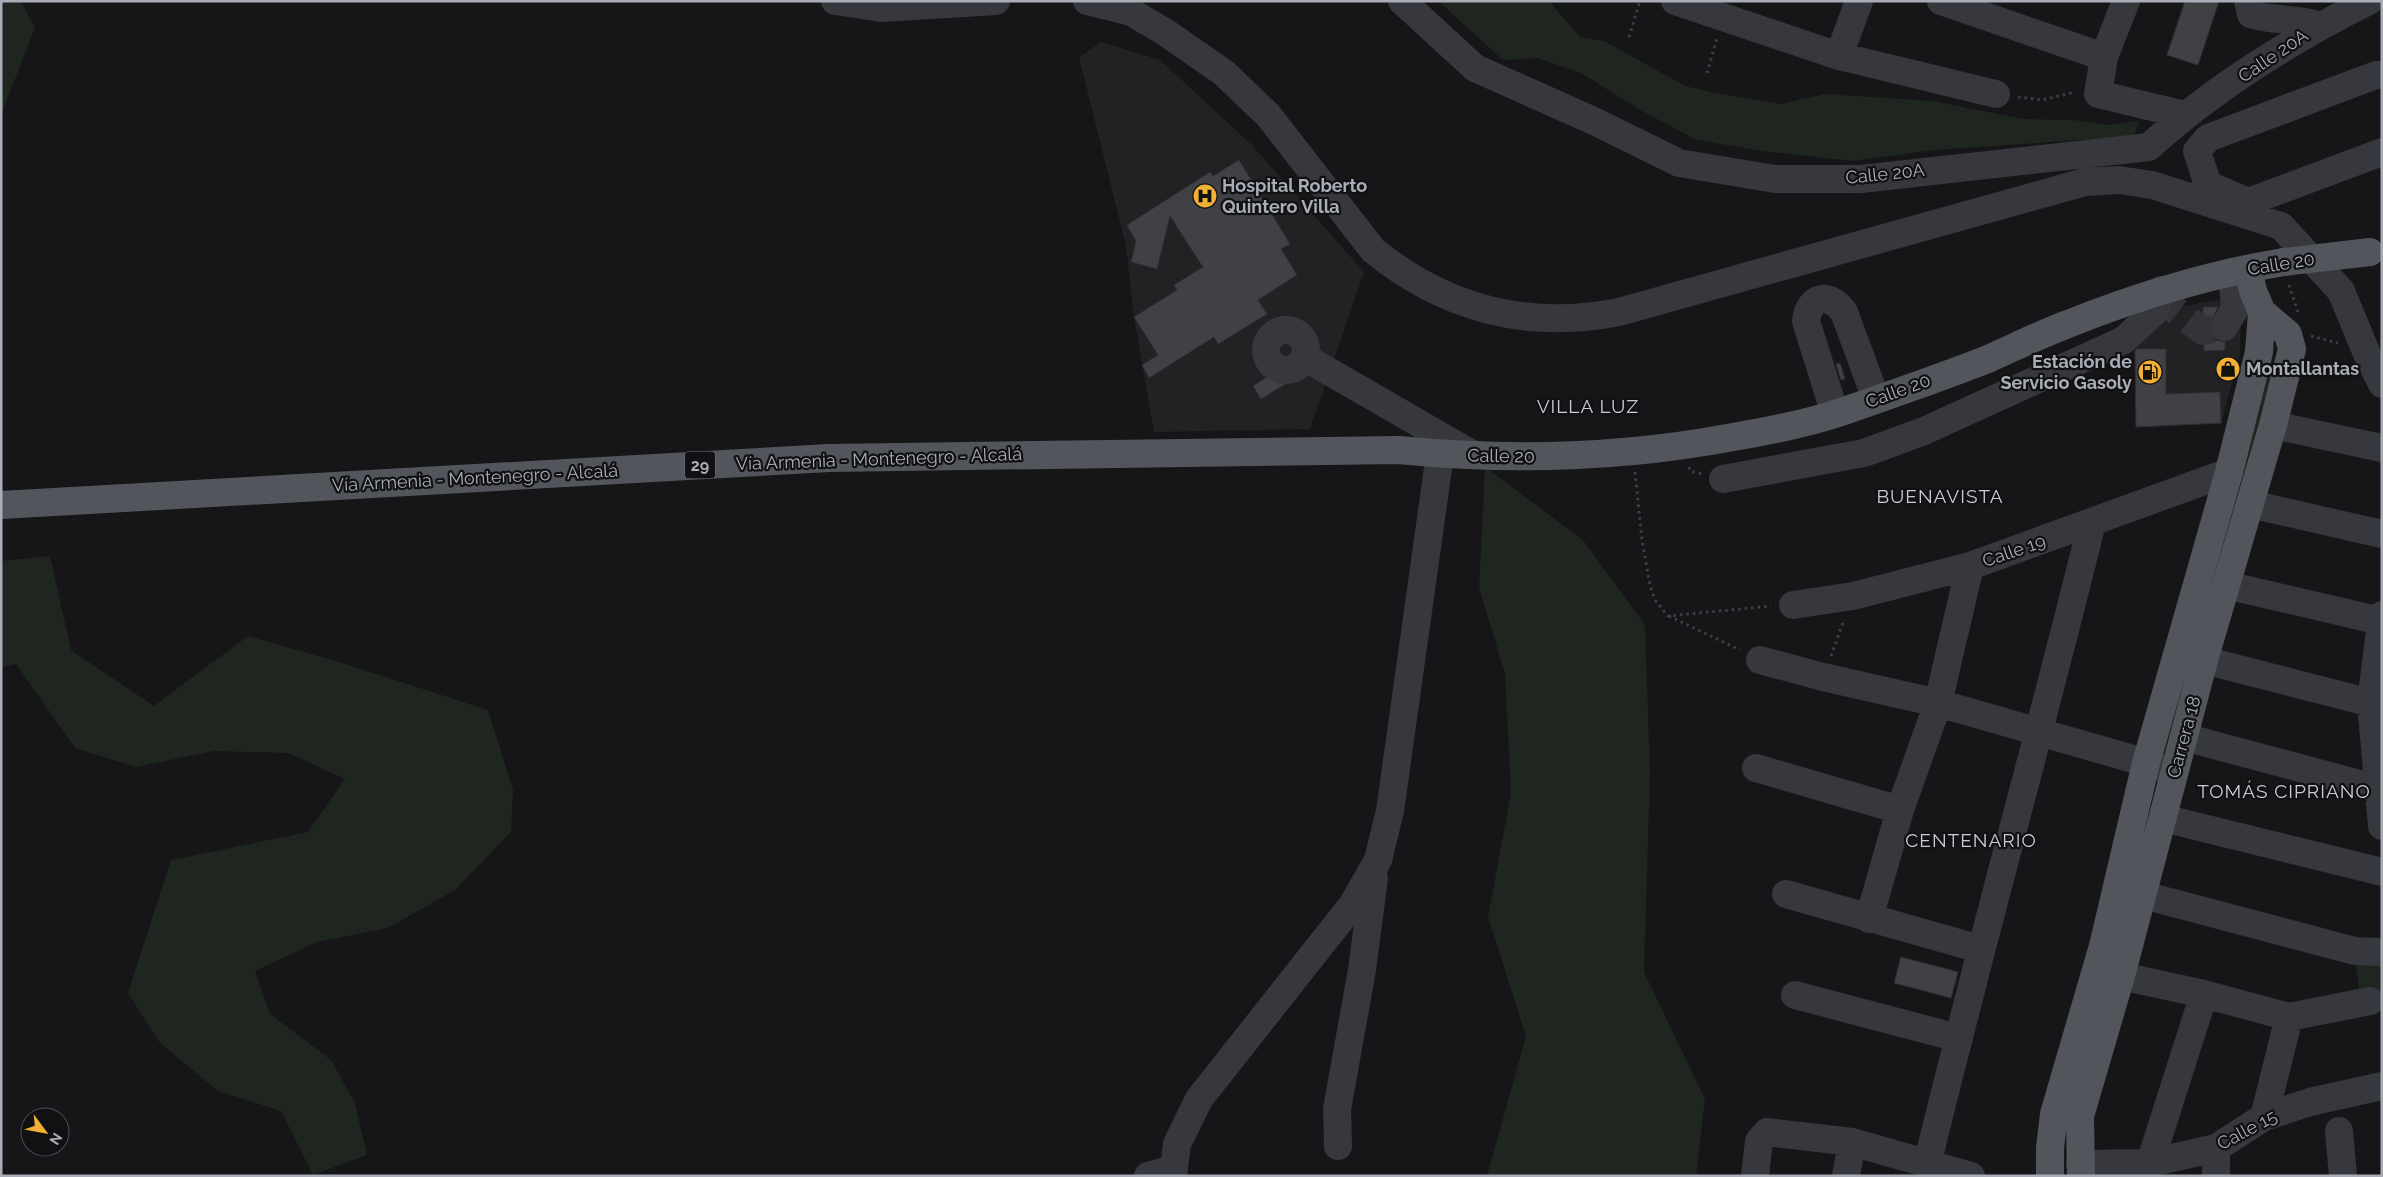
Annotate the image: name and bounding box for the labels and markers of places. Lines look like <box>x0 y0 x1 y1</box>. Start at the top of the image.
place label: Hospital Roberto Quintero Villa <box>1222 175 1367 217</box>
hospital icon: Hospital Roberto Quintero Villa <box>1192 183 1218 209</box>
place label: Estación de Servicio Gasoly <box>2000 351 2132 393</box>
shop icon: Montallantas <box>2215 356 2241 382</box>
place label: Montallantas <box>2246 358 2359 379</box>
fuel station icon: Estación de Servicio Gasoly <box>2137 359 2163 385</box>

